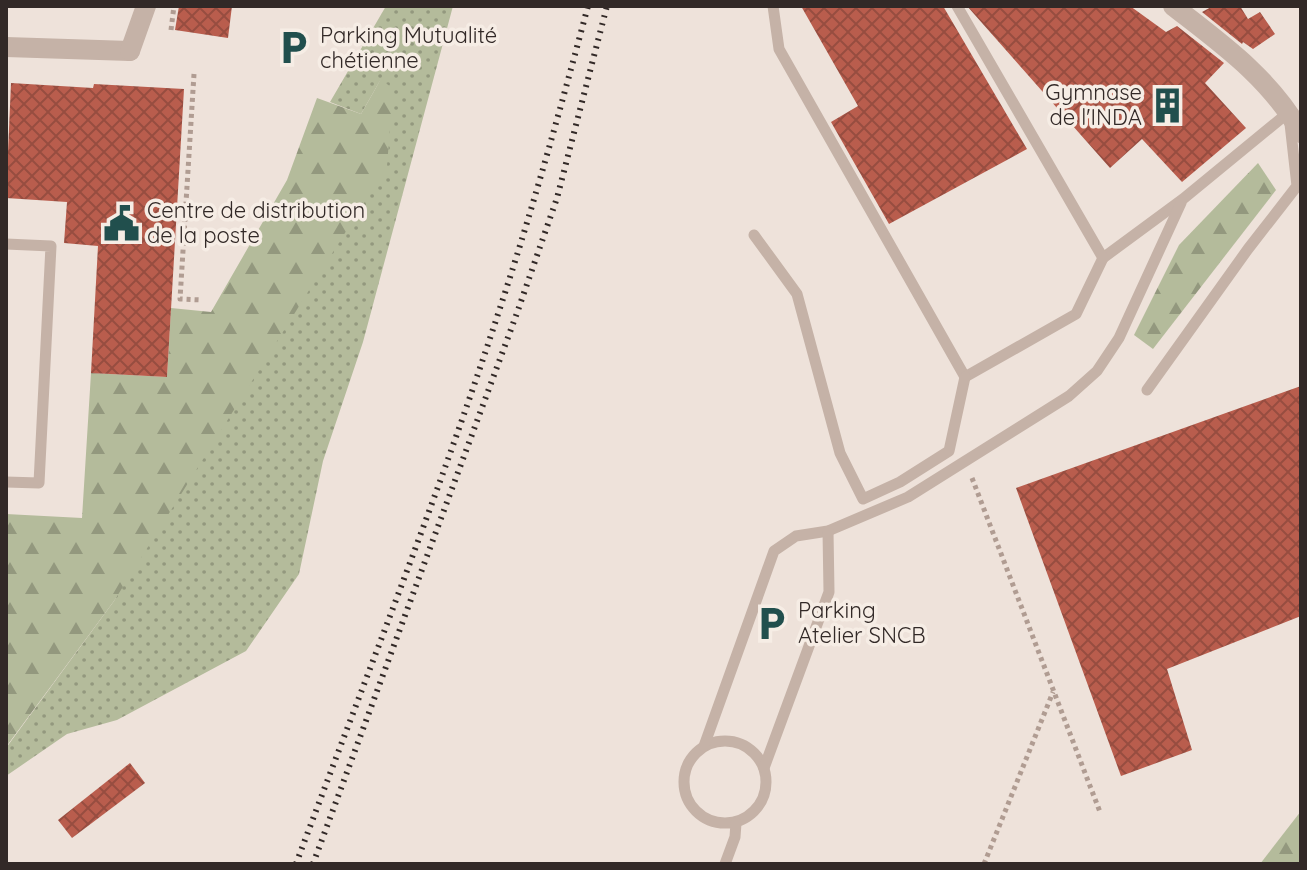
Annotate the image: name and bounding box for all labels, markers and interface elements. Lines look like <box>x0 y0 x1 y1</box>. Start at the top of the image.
place label: Parking Mutualité chétienne <box>320 21 497 74</box>
parking icon: Parking Mutualité chétienne <box>275 29 313 67</box>
place label: Gymnase de l'INDA <box>1045 78 1142 131</box>
building icon: Gymnase de l'INDA <box>1149 86 1187 124</box>
place label: Centre de distribution de la poste <box>147 196 365 249</box>
public building icon: Centre de distribution de la poste <box>102 204 140 242</box>
place label: Parking Atelier SNCB <box>798 596 926 649</box>
parking icon: Parking Atelier SNCB <box>753 604 791 642</box>

